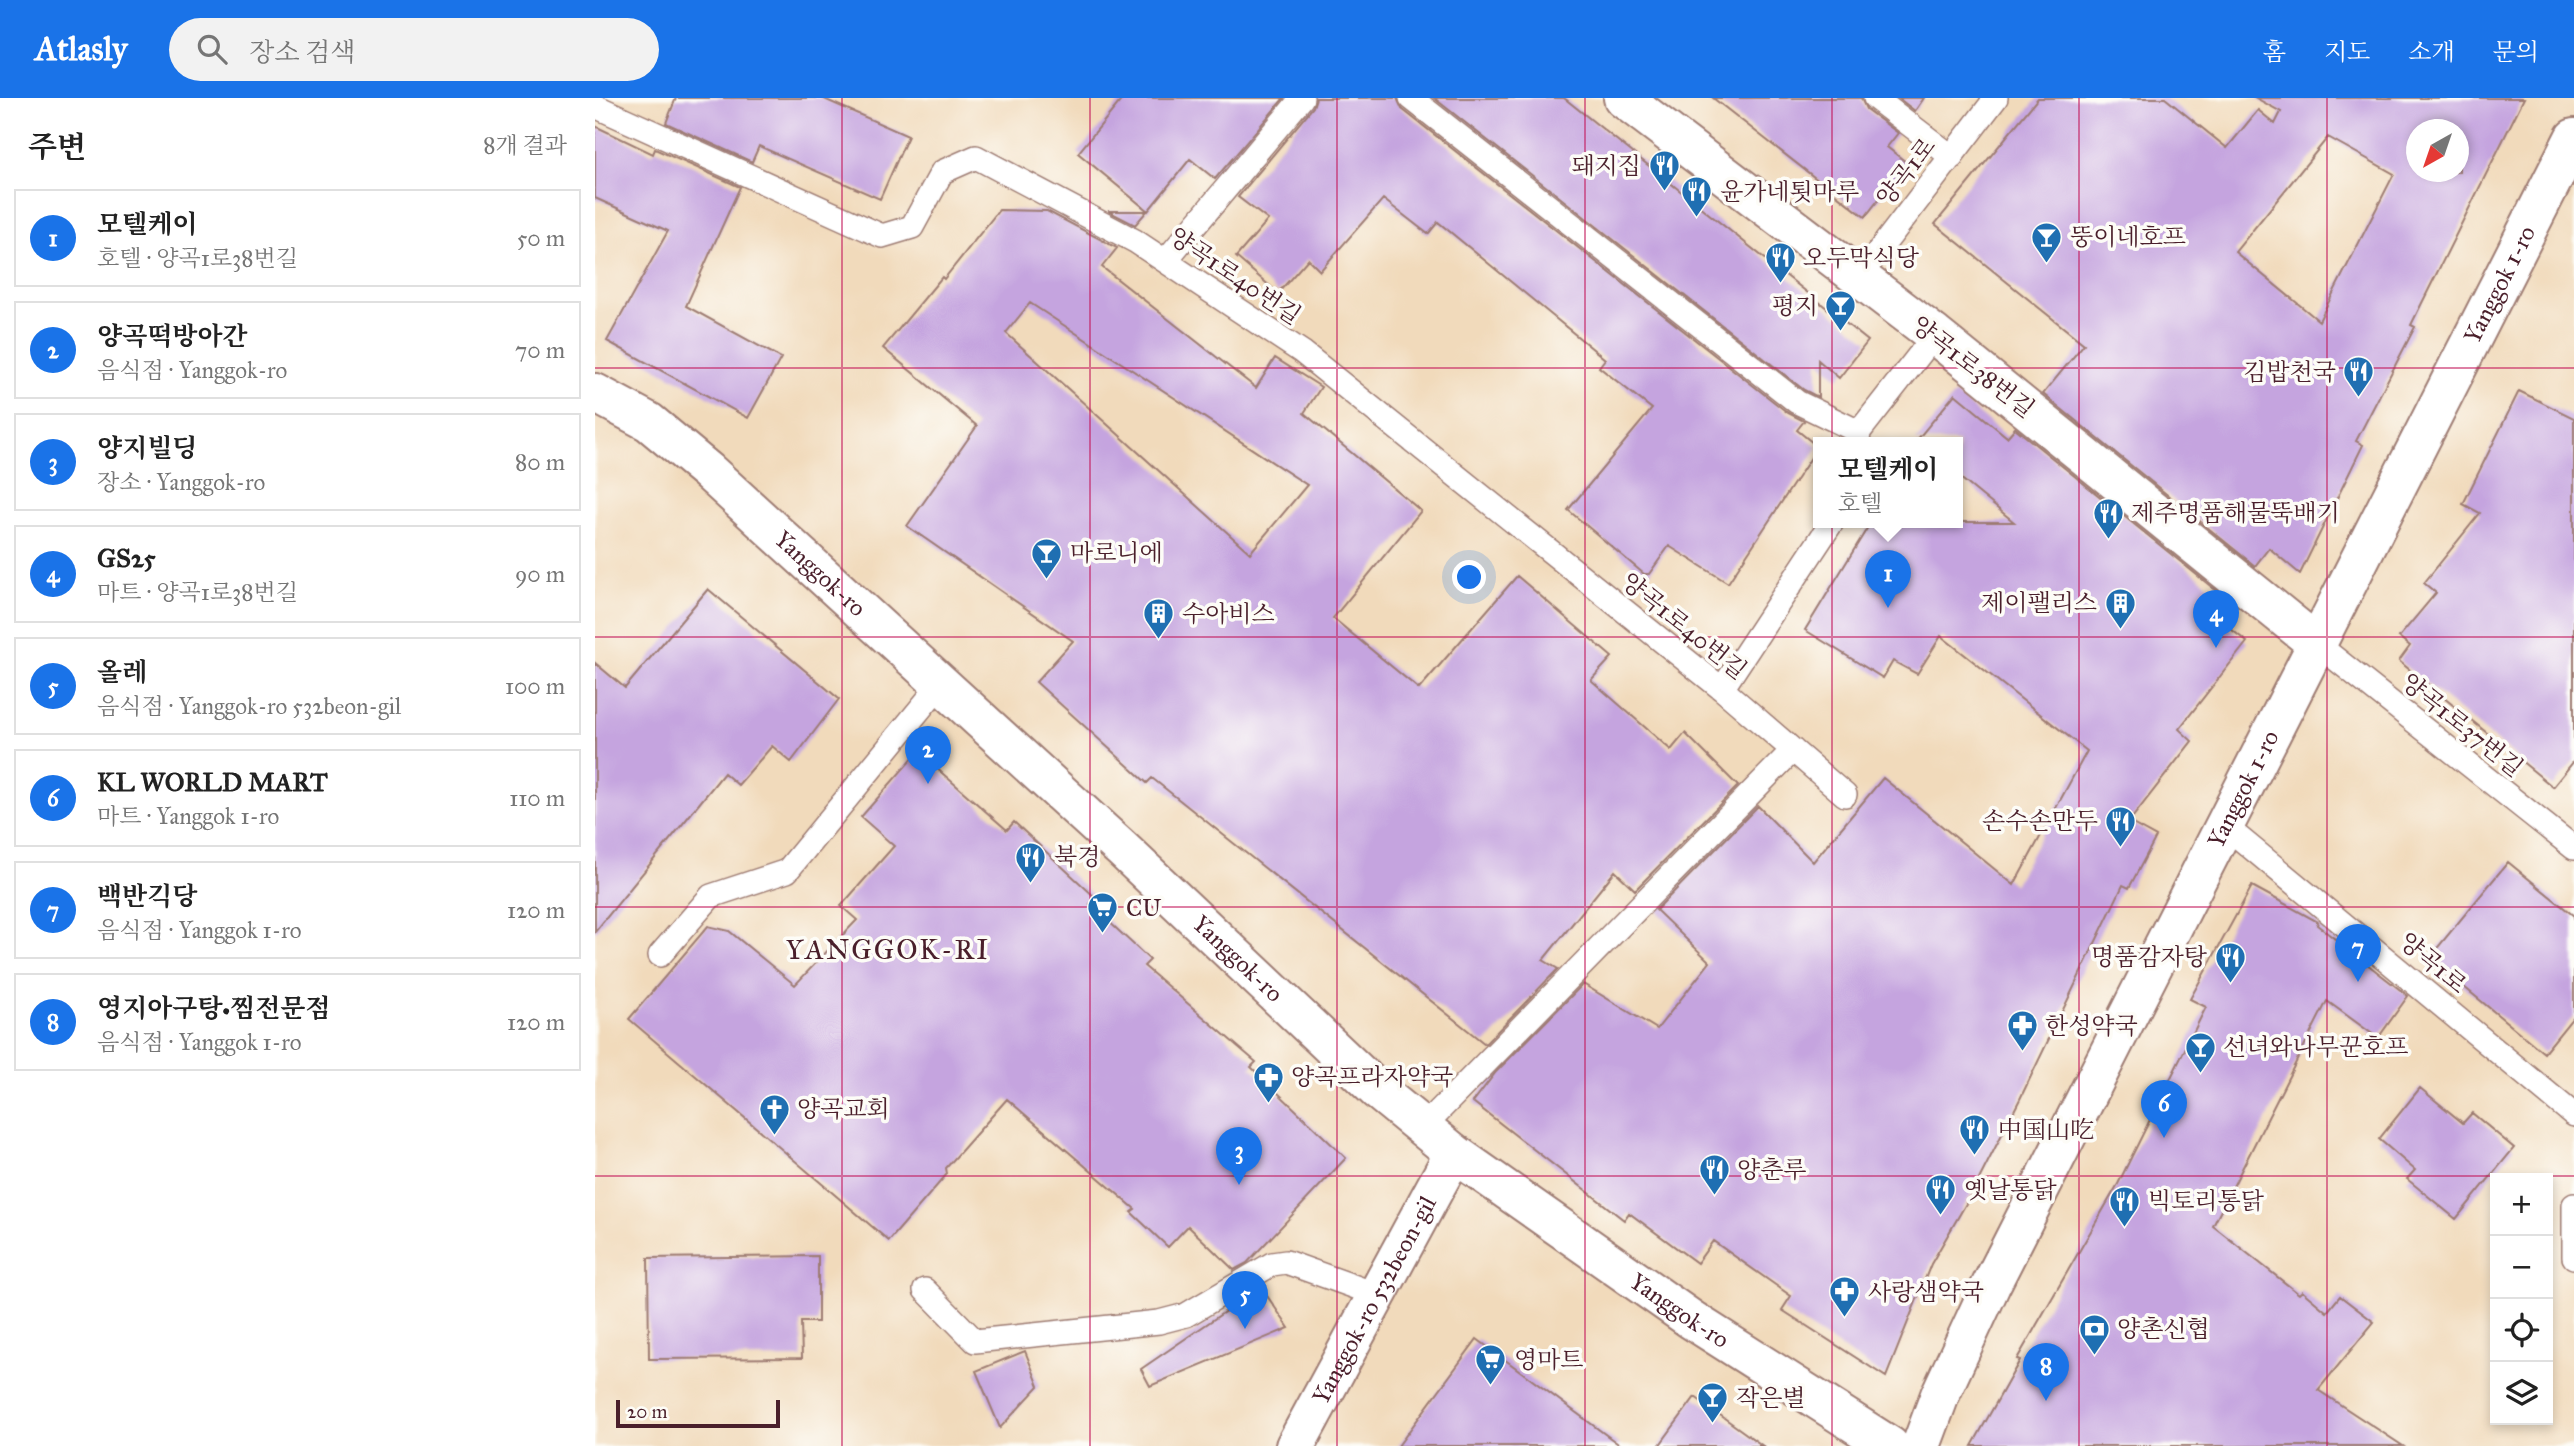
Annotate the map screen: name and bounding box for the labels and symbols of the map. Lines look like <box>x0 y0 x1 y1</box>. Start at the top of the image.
north arrow <box>2406 119 2469 182</box>
street label: 양곡1로 <box>1870 132 1942 212</box>
restaurant icon: 돼지집 <box>1647 149 1681 193</box>
place label: 돼지집 <box>1571 151 1641 181</box>
restaurant icon: 윤가네툇마루 <box>1680 175 1714 219</box>
place label: 윤가네툇마루 <box>1720 177 1859 207</box>
bar icon: 뚱이네호프 <box>2030 220 2064 264</box>
street label: 양곡1로40번길 <box>1163 221 1307 331</box>
street label: Yanggok 1-ro <box>2457 221 2542 348</box>
place label: 뚱이네호프 <box>2070 222 2186 252</box>
restaurant icon: 오두막식당 <box>1763 241 1797 285</box>
place label: 오두막식당 <box>1803 243 1920 273</box>
bar icon: 평지 <box>1824 289 1858 333</box>
place label: 평지 <box>1772 291 1818 321</box>
street label: 양곡1로38번길 <box>1906 310 2040 424</box>
restaurant icon: 김밥천국 <box>2342 355 2376 399</box>
place label: 김밥천국 <box>2243 357 2336 387</box>
restaurant icon: 제주명품해물뚝배기 <box>2091 496 2125 540</box>
place label: 제주명품해물뚝배기 <box>2131 498 2340 528</box>
street label: Yanggok-ro <box>768 524 872 623</box>
bar icon: 마로니에 <box>1030 536 1064 580</box>
place label: 마로니에 <box>1070 538 1163 568</box>
pin: 1 <box>1865 550 1911 608</box>
your location <box>1452 560 1486 594</box>
street label: 양곡1로40번길 <box>1615 566 1753 686</box>
building icon: 제이팰리스 <box>2103 586 2137 630</box>
place label: 제이팰리스 <box>1981 588 2097 618</box>
pin: 4 <box>2193 590 2239 648</box>
building icon: 수아비스 <box>1142 597 1176 641</box>
place label: 수아비스 <box>1182 599 1275 629</box>
street label: 양곡1로37번길 <box>2395 667 2529 783</box>
street label: Yanggok 1-ro <box>2201 725 2286 853</box>
pin: 2 <box>905 726 951 784</box>
restaurant icon: 손수손만두 <box>2104 804 2138 848</box>
place label: 손수손만두 <box>1982 806 2098 836</box>
restaurant icon: 북경 <box>1014 840 1048 884</box>
place label: 북경 <box>1054 842 1100 872</box>
supermarket icon: CU <box>1086 891 1120 935</box>
place label: CU <box>1126 893 1161 923</box>
street label: Yanggok-ro <box>1186 909 1289 1008</box>
pin: 7 <box>2335 924 2381 982</box>
street label: 양곡1로 <box>2393 926 2473 1000</box>
district label: YANGGOK-RI <box>786 932 990 967</box>
restaurant icon: 명품감자탕 <box>2213 940 2247 984</box>
place label: 명품감자탕 <box>2091 942 2208 972</box>
pharmacy icon: 한성약국 <box>2005 1009 2039 1053</box>
place label: 한성약국 <box>2045 1011 2138 1041</box>
bar icon: 선녀와나무꾼호프 <box>2183 1030 2217 1074</box>
place label: 선녀와나무꾼호프 <box>2223 1032 2408 1062</box>
pharmacy icon: 양곡프라자약국 <box>1251 1060 1285 1104</box>
place label: 양곡프라자약국 <box>1291 1062 1453 1092</box>
pin: 6 <box>2141 1080 2187 1138</box>
church icon: 양곡교회 <box>757 1092 791 1136</box>
place label: 양곡교회 <box>797 1094 890 1124</box>
restaurant icon: 中国山吃 <box>1958 1113 1992 1157</box>
place label: 中国山吃 <box>1998 1115 2094 1145</box>
pin: 3 <box>1216 1127 1262 1185</box>
restaurant icon: 양춘루 <box>1697 1153 1731 1197</box>
place label: 양춘루 <box>1737 1155 1807 1185</box>
restaurant icon: 옛날통닭 <box>1924 1173 1958 1217</box>
place label: 옛날통닭 <box>1964 1175 2058 1205</box>
restaurant icon: 빅토리통닭 <box>2108 1184 2142 1228</box>
place label: 빅토리통닭 <box>2148 1186 2265 1216</box>
street label: Yanggok-ro 532beon-gil <box>1306 1190 1443 1409</box>
street label: Yanggok-ro <box>1624 1266 1735 1355</box>
pin: 5 <box>1222 1271 1268 1329</box>
pharmacy icon: 사랑샘약국 <box>1828 1275 1862 1319</box>
place label: 사랑샘약국 <box>1868 1277 1984 1307</box>
bank icon: 양촌신협 <box>2077 1312 2111 1356</box>
place label: 양촌신협 <box>2117 1314 2210 1344</box>
supermarket icon: 영마트 <box>1474 1343 1508 1387</box>
pin: 8 <box>2023 1343 2069 1401</box>
place label: 영마트 <box>1514 1345 1584 1375</box>
bar icon: 작은별 <box>1696 1381 1730 1425</box>
place label: 작은별 <box>1736 1383 1806 1413</box>
scale bar <box>616 1397 781 1429</box>

